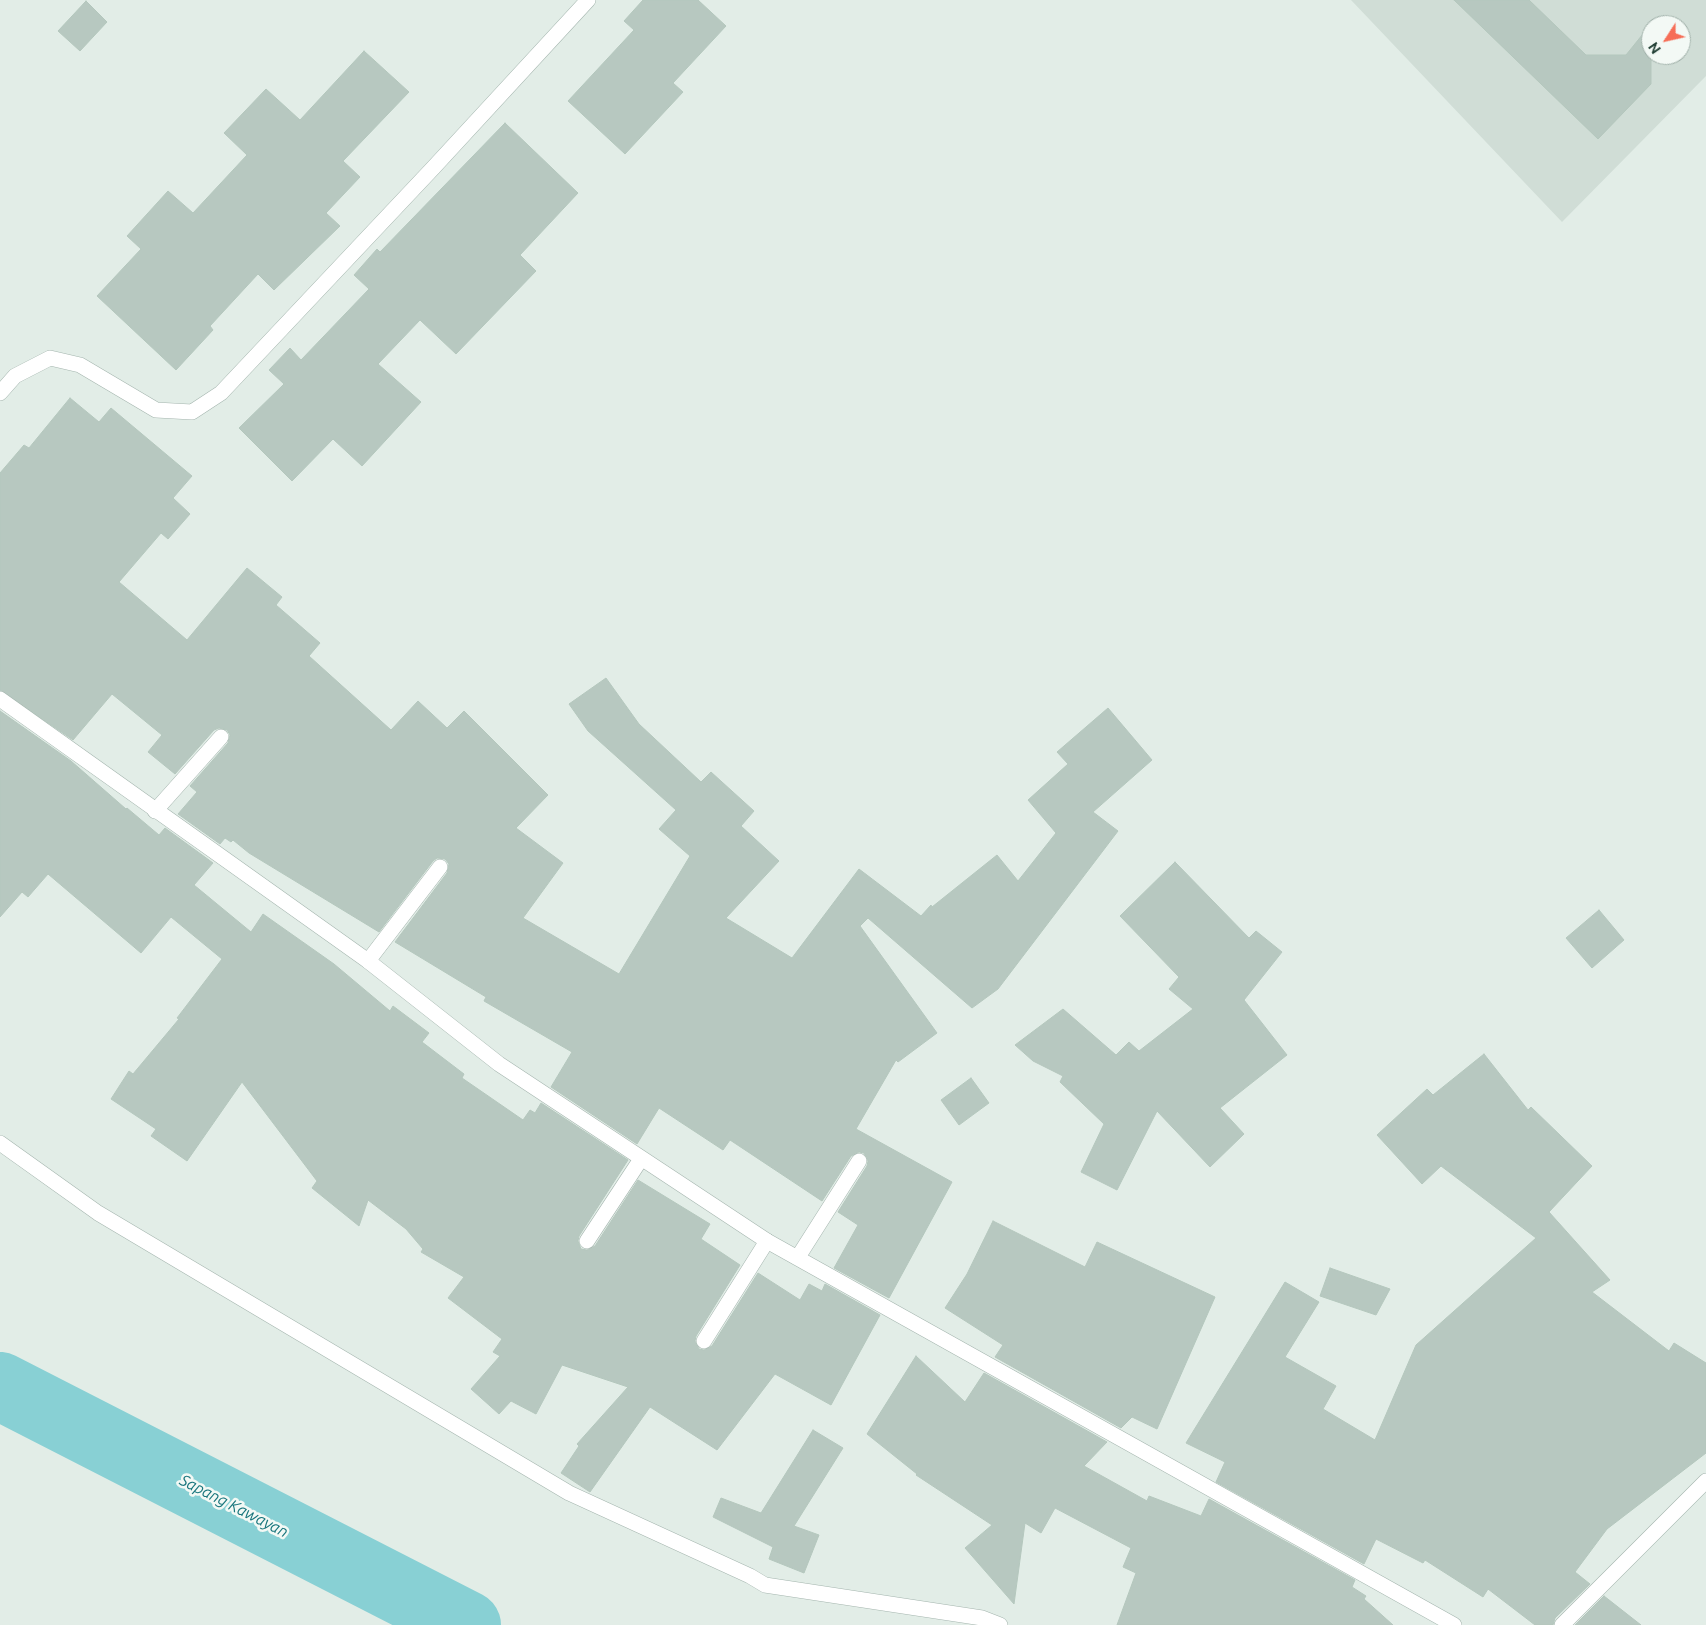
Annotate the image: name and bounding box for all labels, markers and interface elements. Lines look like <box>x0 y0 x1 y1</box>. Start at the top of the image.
north arrow <box>1641 15 1691 65</box>
text: N <box>1645 39 1664 57</box>
water label: Sapang Kawayan <box>176 1470 292 1542</box>

